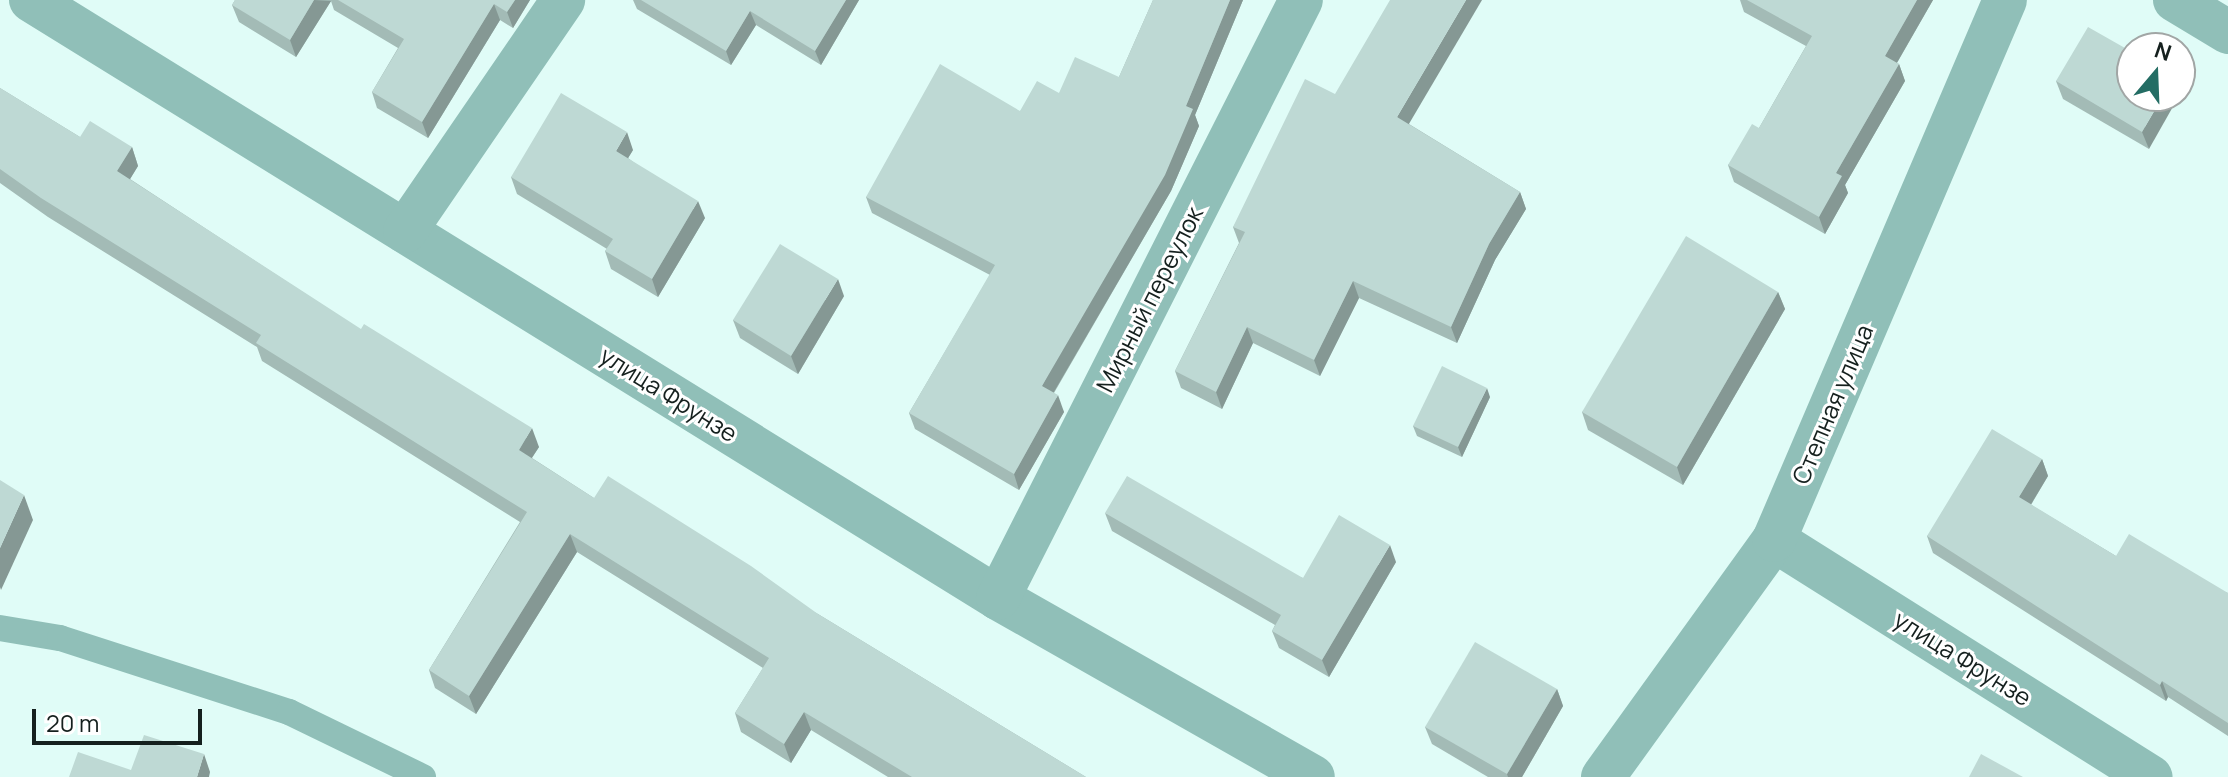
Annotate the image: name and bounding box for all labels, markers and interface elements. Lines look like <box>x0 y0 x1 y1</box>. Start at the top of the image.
north arrow <box>2116 32 2196 112</box>
text: N <box>2151 34 2176 68</box>
street label: Мирный переулок <box>1090 201 1208 397</box>
street label: Степная улица <box>1785 320 1879 488</box>
street label: улица Фрунзе <box>595 340 743 448</box>
street label: улица Фрунзе <box>1889 604 2037 712</box>
scale bar <box>36 693 206 743</box>
text: 20 m <box>46 706 99 739</box>

